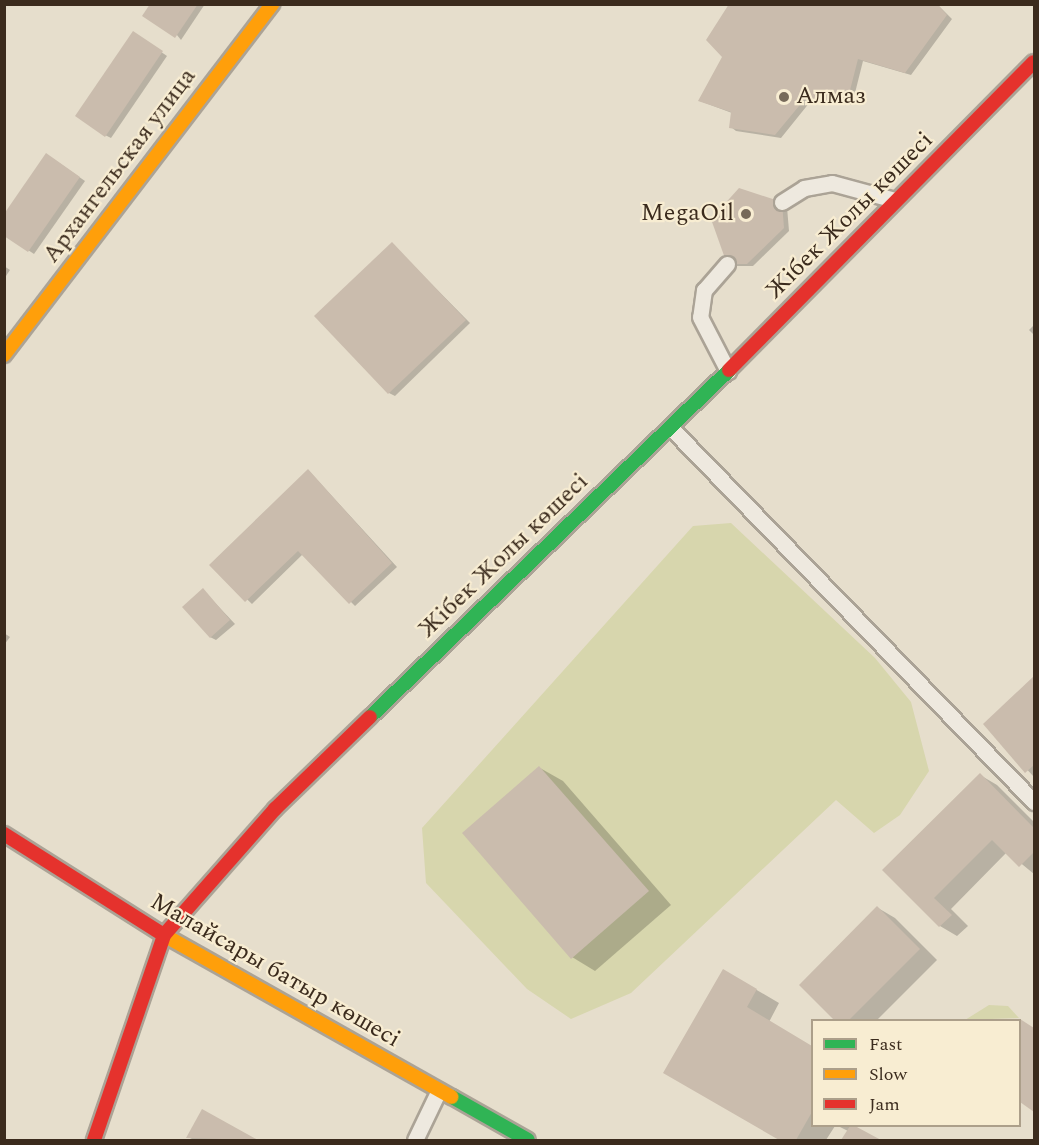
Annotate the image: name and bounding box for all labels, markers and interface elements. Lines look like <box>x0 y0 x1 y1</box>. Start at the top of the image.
street label: Архангельская улица <box>37 63 203 269</box>
place label: Алмаз <box>796 83 866 111</box>
marker: Алмаз <box>777 90 791 104</box>
street label: Жібек Жолы көшесі <box>760 126 940 306</box>
place label: MegaOil <box>641 200 734 228</box>
marker: MegaOil <box>739 207 753 221</box>
street label: Жібек Жолы көшесі <box>413 468 595 644</box>
street label: Малайсары батыр көшесі <box>145 888 405 1054</box>
legend <box>811 1019 1021 1127</box>
text: Fast <box>869 1031 902 1058</box>
text: Slow <box>869 1061 907 1088</box>
text: Jam <box>869 1091 900 1118</box>

